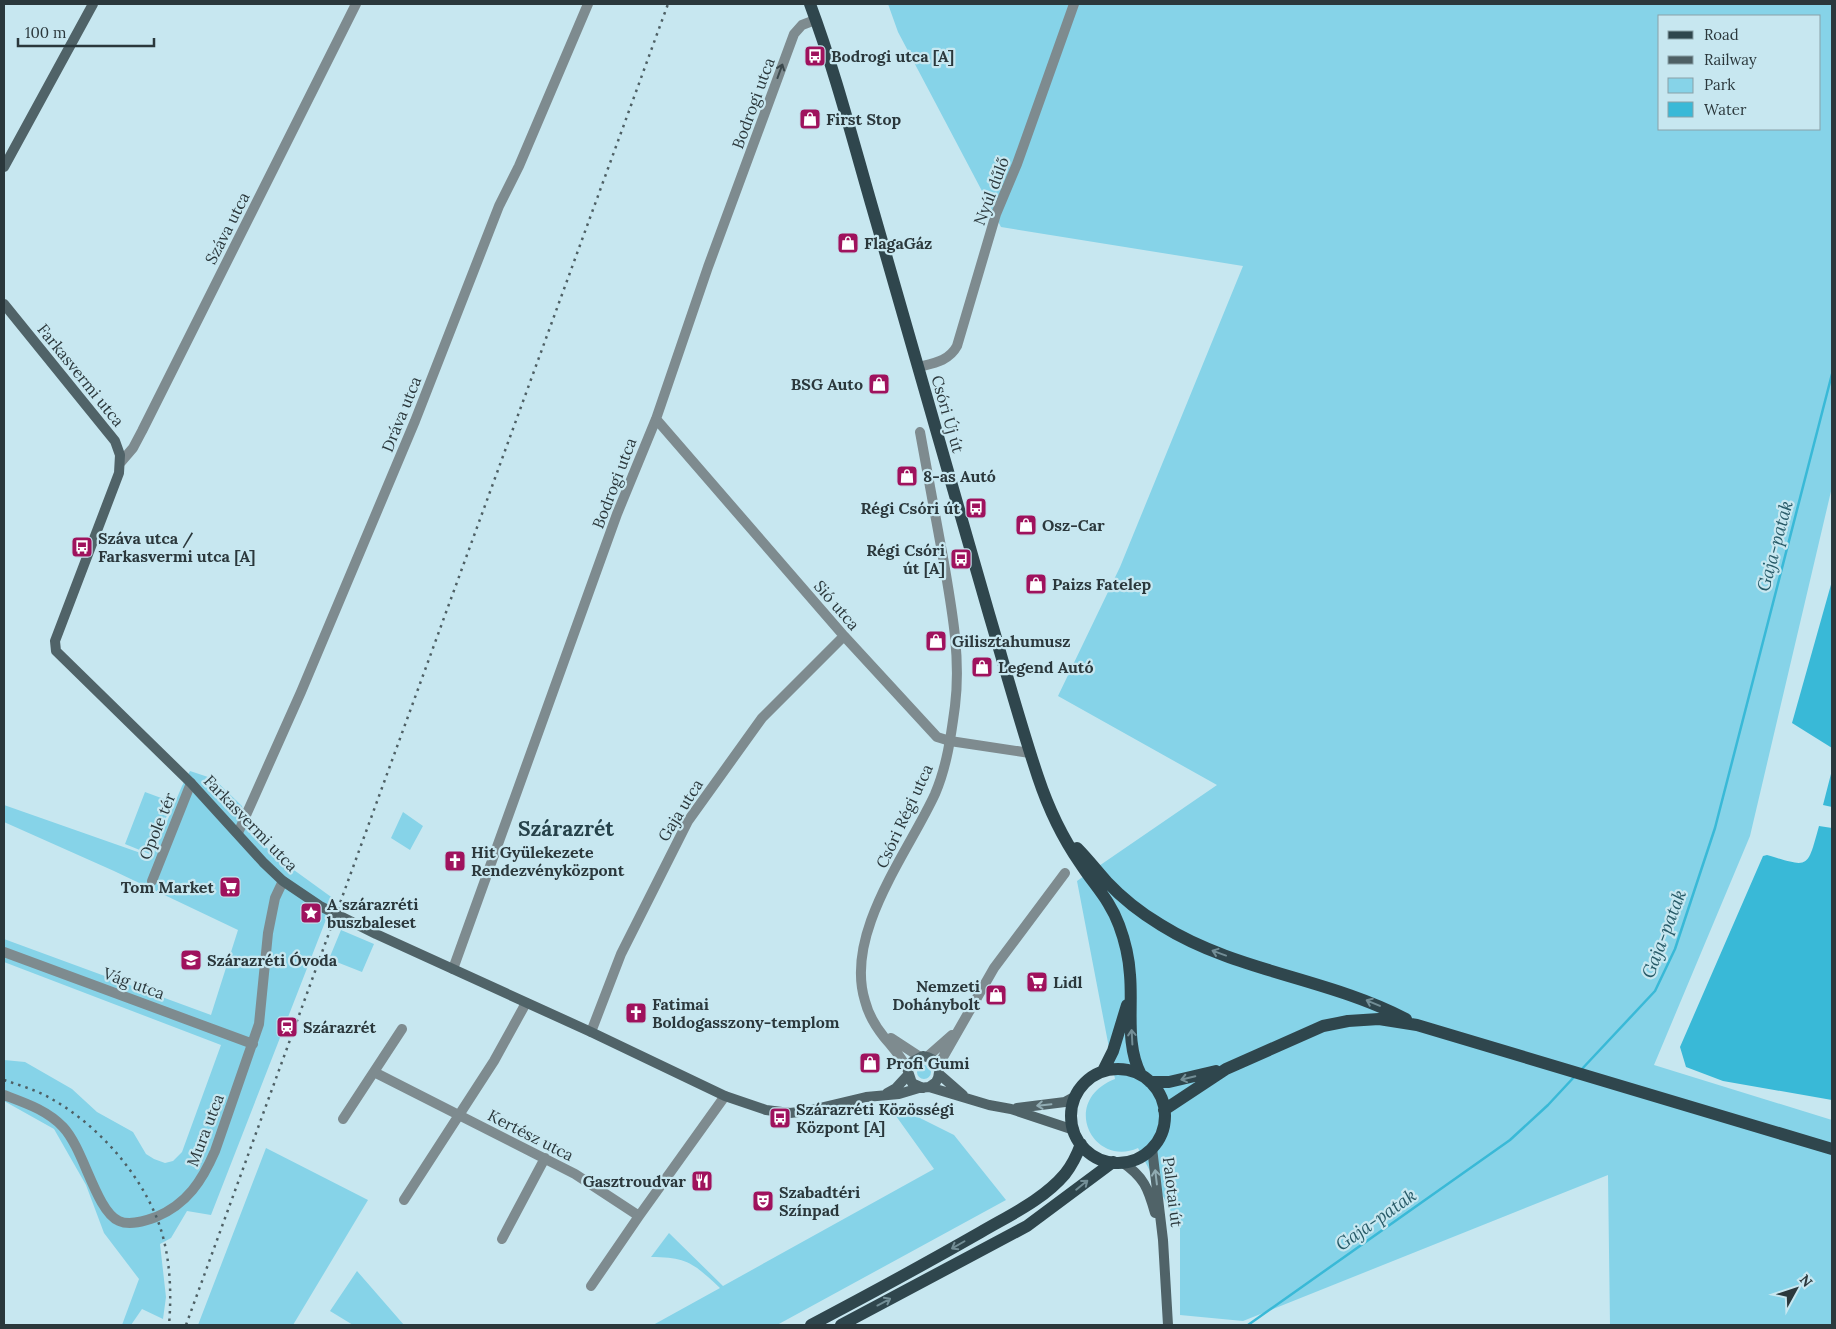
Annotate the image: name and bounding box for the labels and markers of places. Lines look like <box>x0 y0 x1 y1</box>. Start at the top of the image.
bus stop icon: Bodrogi utca [A] <box>803 44 827 68</box>
place label: Bodrogi utca [A] <box>831 46 954 66</box>
shop icon: First Stop <box>798 107 822 131</box>
place label: First Stop <box>826 109 902 129</box>
shop icon: FlagaGáz <box>836 231 860 255</box>
place label: FlagaGáz <box>864 233 932 253</box>
shop icon: BSG Auto <box>867 372 891 396</box>
place label: BSG Auto <box>791 374 863 394</box>
shop icon: 8-as Autó <box>895 464 919 488</box>
place label: 8-as Autó <box>923 466 996 486</box>
bus stop icon: Régi Csóri út <box>964 496 988 520</box>
place label: Régi Csóri út <box>861 498 960 518</box>
shop icon: Osz-Car <box>1014 513 1038 537</box>
place label: Osz-Car <box>1042 515 1105 535</box>
place label: Száva utca / Farkasvermi utca [A] <box>98 528 256 566</box>
bus stop icon: Száva utca / Farkasvermi utca [A] <box>70 535 94 559</box>
place label: Régi Csóri út [A] <box>866 540 945 578</box>
bus stop icon: Régi Csóri út [A] <box>949 547 973 571</box>
shop icon: Paizs Fatelep <box>1024 572 1048 596</box>
place label: Paizs Fatelep <box>1052 574 1151 594</box>
shop icon: Gilisztahumusz <box>924 629 948 653</box>
place label: Gilisztahumusz <box>952 631 1070 651</box>
shop icon: Legend Autó <box>970 655 994 679</box>
place label: Legend Autó <box>998 657 1093 677</box>
place label: Hit Gyülekezete Rendezvényközpont <box>471 842 625 880</box>
church icon: Hit Gyülekezete Rendezvényközpont <box>443 849 467 873</box>
supermarket icon: Tom Market <box>218 875 242 899</box>
place label: Tom Market <box>121 877 214 897</box>
place label: A szárazréti buszbaleset <box>326 894 418 932</box>
place icon: A szárazréti buszbaleset <box>299 901 323 925</box>
school or university icon: Szárazréti Óvoda <box>179 948 203 972</box>
place label: Szárazréti Óvoda <box>207 950 338 970</box>
supermarket icon: Lidl <box>1025 970 1049 994</box>
place label: Lidl <box>1053 972 1082 992</box>
place label: Nemzeti Dohánybolt <box>892 976 980 1014</box>
shop icon: Nemzeti Dohánybolt <box>984 983 1008 1007</box>
place label: Fatimai Boldogasszony-templom <box>652 994 840 1032</box>
church icon: Fatimai Boldogasszony-templom <box>624 1001 648 1025</box>
station icon: Szárazrét <box>275 1015 299 1039</box>
place label: Szárazrét <box>303 1017 376 1037</box>
shop icon: Profi Gumi <box>858 1051 882 1075</box>
place label: Profi Gumi <box>886 1053 970 1073</box>
place label: Szárazréti Közösségi Központ [A] <box>796 1099 954 1137</box>
bus stop icon: Szárazréti Közösségi Központ [A] <box>768 1106 792 1130</box>
restaurant icon: Gasztroudvar <box>690 1169 714 1193</box>
place label: Gasztroudvar <box>583 1171 686 1191</box>
place label: Szabadtéri Színpad <box>779 1182 860 1220</box>
theatre icon: Szabadtéri Színpad <box>751 1189 775 1213</box>

